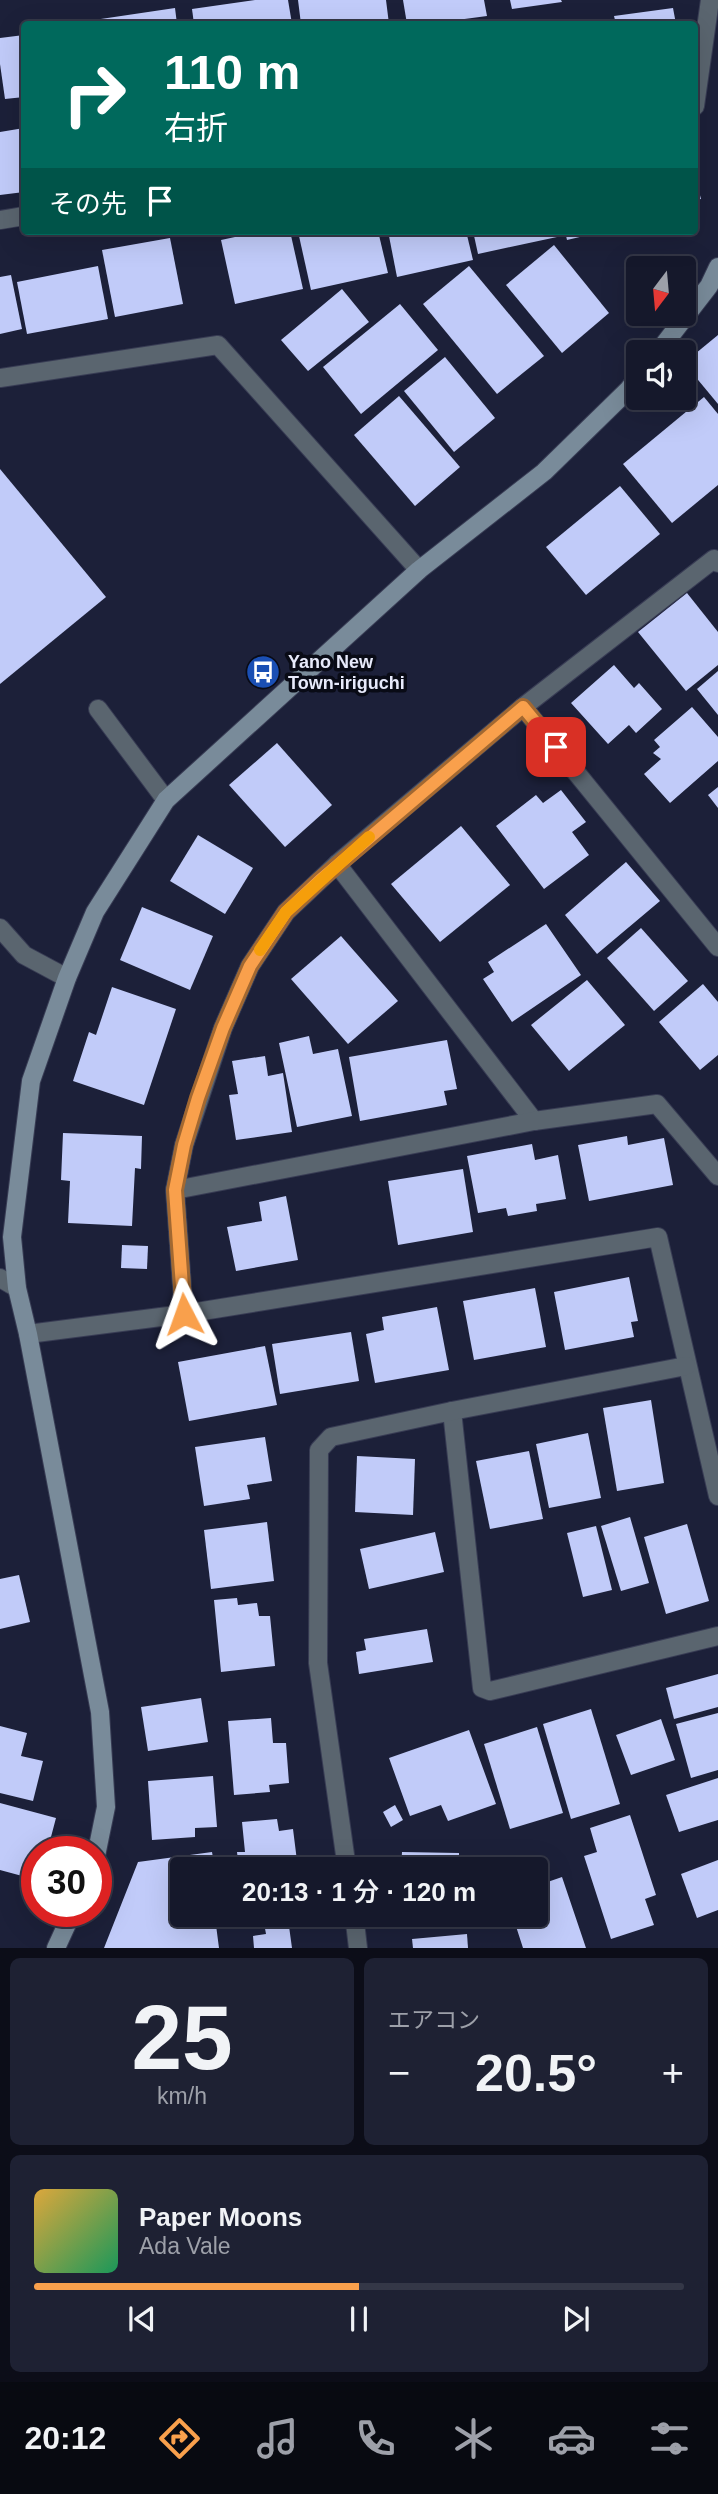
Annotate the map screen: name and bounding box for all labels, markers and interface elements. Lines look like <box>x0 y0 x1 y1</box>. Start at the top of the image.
text: 110 m <box>164 45 300 99</box>
icon: right <box>49 49 140 140</box>
text: 右折 <box>164 110 228 146</box>
icon: arrive <box>141 182 179 220</box>
text: その先 <box>49 189 127 219</box>
north arrow <box>626 256 696 326</box>
map controls <box>626 256 696 410</box>
button: sound <box>626 340 696 410</box>
place label: Yano New Town-iriguchi <box>288 652 405 693</box>
bus stop icon: Yano New Town-iriguchi <box>244 653 282 691</box>
pin <box>526 717 586 777</box>
icon: arrive <box>537 728 575 766</box>
position arrow <box>147 1277 221 1351</box>
speed limit sign: 30 <box>21 1836 112 1927</box>
text: 20:13 · 1 分 · 120 m <box>242 1877 476 1907</box>
text: 25 <box>131 1987 233 2088</box>
text: エアコン <box>388 2007 480 2033</box>
text: 20.5° <box>475 2044 597 2102</box>
text: − <box>388 2052 410 2094</box>
text: + <box>662 2052 684 2094</box>
text: km/h <box>157 2083 207 2109</box>
text: Paper Moons <box>139 2202 302 2232</box>
text: Ada Vale <box>139 2233 231 2259</box>
icon: previous <box>123 2300 161 2338</box>
icon: pause <box>340 2300 378 2338</box>
icon: next <box>557 2300 595 2338</box>
icon: directions <box>155 2414 204 2463</box>
icon: music <box>253 2414 302 2463</box>
icon: phone <box>351 2414 400 2463</box>
icon: climate <box>449 2414 498 2463</box>
icon: car <box>547 2414 596 2463</box>
icon: filters <box>645 2414 694 2463</box>
text: 20:12 <box>24 2420 106 2456</box>

